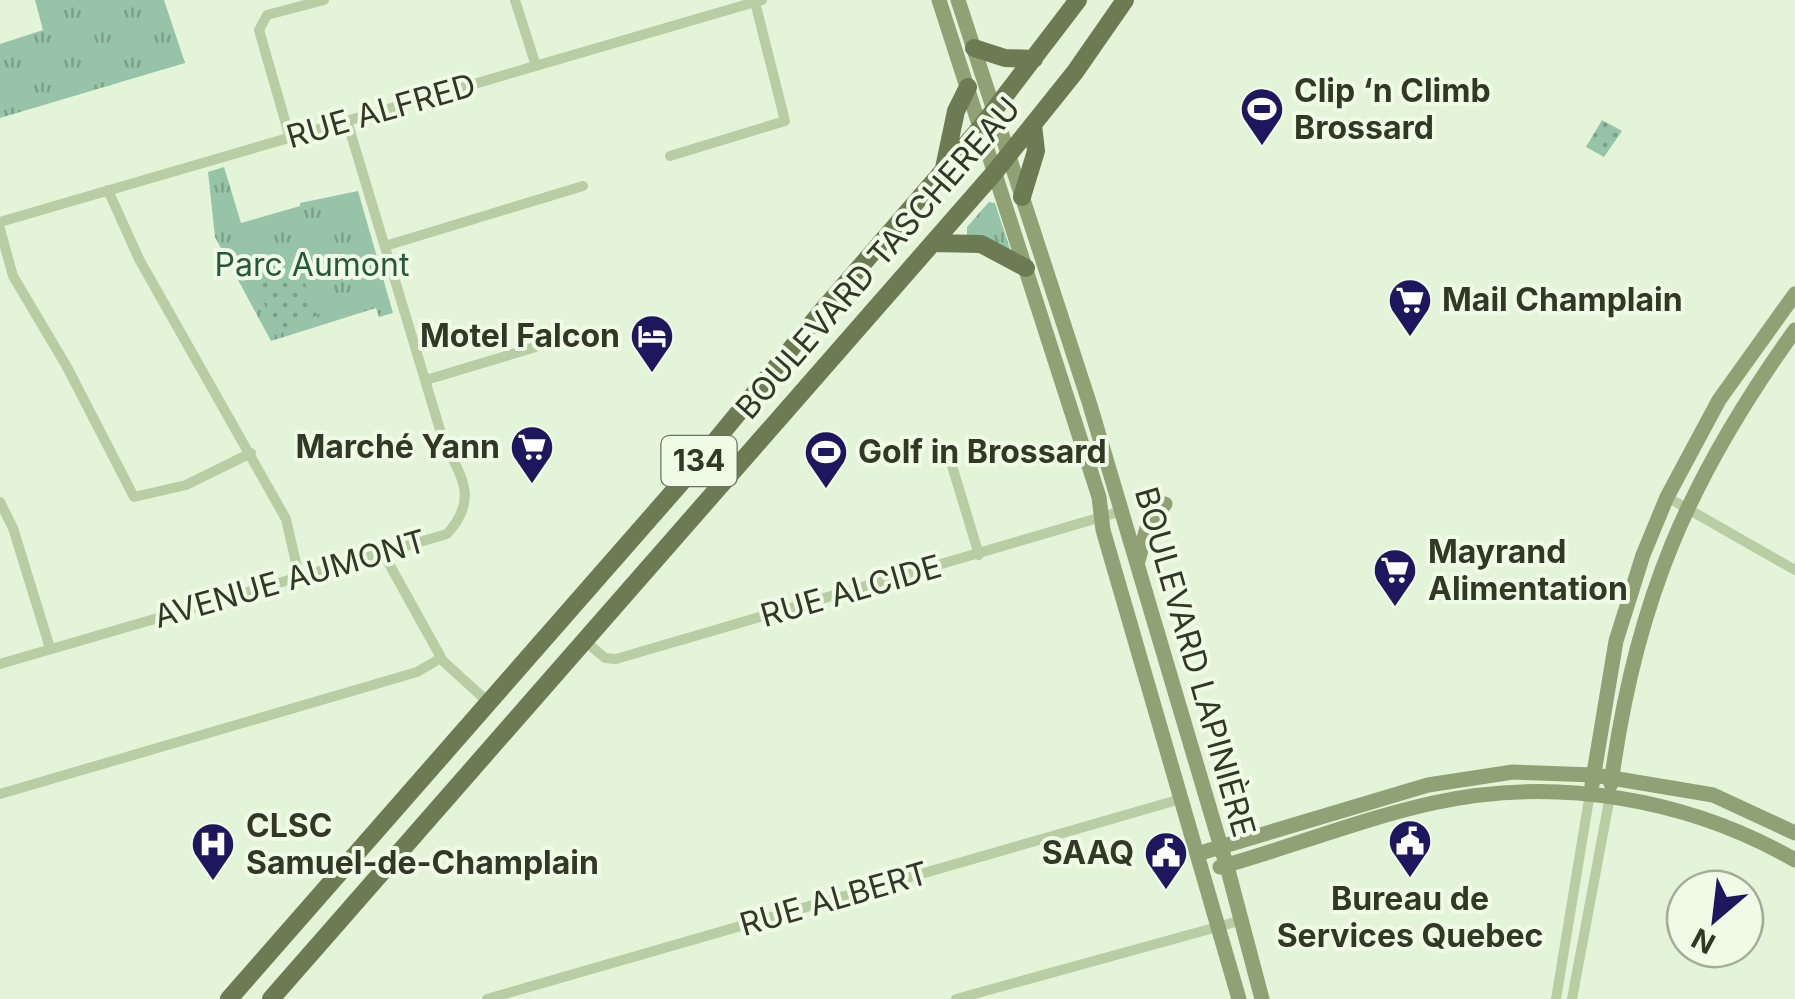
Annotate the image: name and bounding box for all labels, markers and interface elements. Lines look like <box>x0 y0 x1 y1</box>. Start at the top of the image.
street label: RUE ALFRED <box>282 65 480 156</box>
place label: Clip ‘n Climb Brossard <box>1294 71 1491 147</box>
sports icon: Clip ‘n Climb Brossard <box>1239 86 1285 147</box>
street label: BOULEVARD TASCHEREAU <box>727 89 1028 426</box>
park label: Parc Aumont <box>215 245 409 284</box>
supermarket icon: Mail Champlain <box>1387 277 1433 338</box>
place label: Mail Champlain <box>1442 280 1683 319</box>
hotel icon: Motel Falcon <box>629 313 675 374</box>
place label: Motel Falcon <box>420 316 620 355</box>
supermarket icon: Marché Yann <box>509 424 555 485</box>
place label: Marché Yann <box>295 427 500 466</box>
sports icon: Golf in Brossard <box>803 429 849 490</box>
place label: Golf in Brossard <box>858 432 1107 471</box>
road number: 134 <box>662 436 736 486</box>
street label: BOULEVARD LAPINIÈRE <box>1127 482 1264 841</box>
street label: AVENUE AUMONT <box>150 521 430 636</box>
place label: Mayrand Alimentation <box>1428 532 1628 608</box>
street label: RUE ALCIDE <box>756 546 946 635</box>
supermarket icon: Mayrand Alimentation <box>1372 547 1418 608</box>
place label: CLSC Samuel-de-Champlain <box>246 806 599 882</box>
public building icon: Bureau de Services Quebec <box>1387 818 1433 879</box>
hospital icon: CLSC Samuel-de-Champlain <box>190 821 236 882</box>
public building icon: SAAQ <box>1143 830 1189 891</box>
place label: SAAQ <box>1042 833 1134 872</box>
street label: RUE ALBERT <box>735 853 933 944</box>
north arrow <box>1665 869 1765 969</box>
place label: Bureau de Services Quebec <box>1277 879 1543 955</box>
text: N <box>1686 921 1721 961</box>

